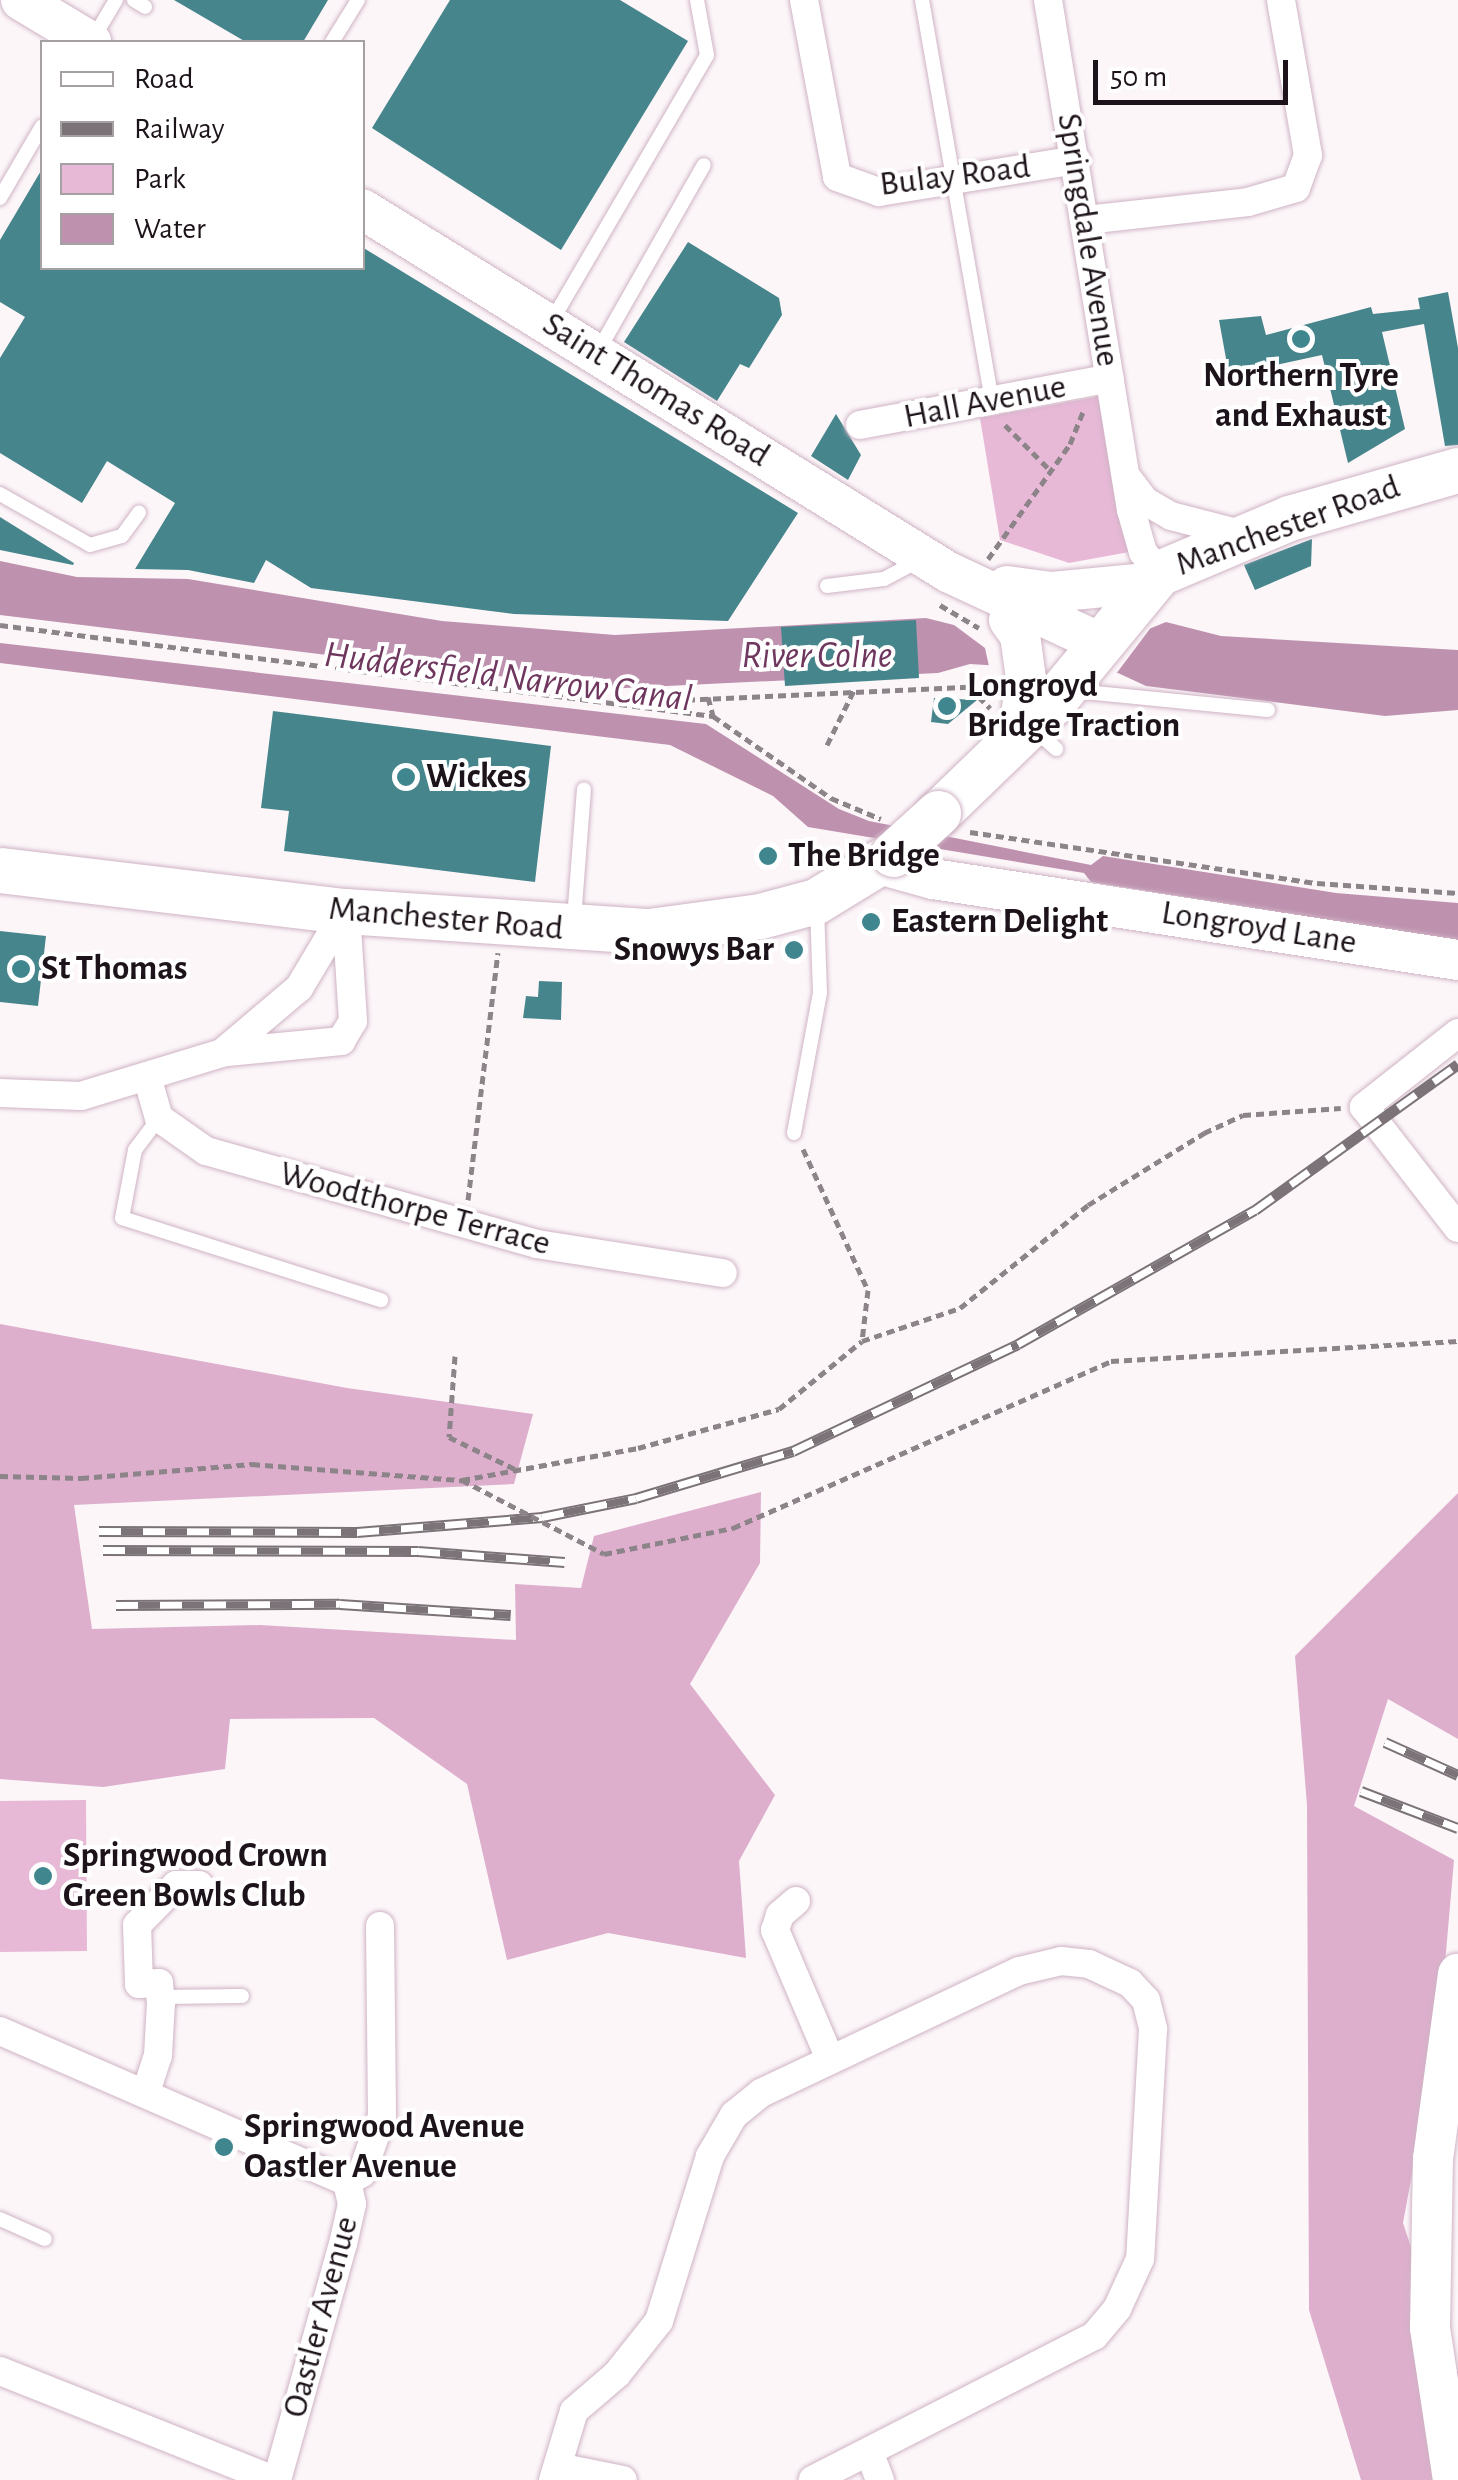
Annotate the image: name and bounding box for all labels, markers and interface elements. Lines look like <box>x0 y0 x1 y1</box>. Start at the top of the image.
legend <box>40 40 365 270</box>
scale bar <box>1098 40 1293 102</box>
text: 50 m <box>1110 62 1167 92</box>
text: Road <box>134 64 194 94</box>
street label: Springdale Avenue <box>1047 110 1129 370</box>
text: Railway <box>134 114 225 144</box>
street label: Bulay Road <box>877 146 1033 206</box>
text: Park <box>134 164 186 194</box>
text: Water <box>134 214 206 244</box>
street label: Saint Thomas Road <box>535 303 777 477</box>
marker: Northern Tyre and Exhaust <box>1290 328 1312 350</box>
place label: Northern Tyre and Exhaust <box>1203 355 1399 437</box>
street label: Hall Avenue <box>900 366 1070 438</box>
street label: Manchester Road <box>1170 466 1406 586</box>
water label: Huddersfield Narrow Canal <box>322 633 694 723</box>
water label: River Colne <box>742 634 892 680</box>
place label: Longroyd Bridge Traction <box>967 665 1180 747</box>
marker: Longroyd Bridge Traction <box>936 695 958 717</box>
place label: Wickes <box>426 756 527 798</box>
marker: Wickes <box>395 766 417 788</box>
place label: The Bridge <box>788 835 940 877</box>
marker: The Bridge <box>757 845 779 867</box>
street label: Manchester Road <box>327 888 565 950</box>
street label: Longroyd Lane <box>1158 892 1360 964</box>
place label: Eastern Delight <box>891 901 1108 943</box>
marker: Eastern Delight <box>860 911 882 933</box>
place label: Snowys Bar <box>614 929 774 971</box>
marker: Snowys Bar <box>783 939 805 961</box>
place label: St Thomas <box>41 948 188 990</box>
marker: St Thomas <box>10 958 32 980</box>
street label: Woodthorpe Terrace <box>275 1153 555 1265</box>
place label: Springwood Crown Green Bowls Club <box>63 1835 328 1917</box>
marker: Springwood Crown Green Bowls Club <box>32 1865 54 1887</box>
place label: Springwood Avenue Oastler Avenue <box>244 2106 524 2188</box>
marker: Springwood Avenue Oastler Avenue <box>213 2136 235 2158</box>
street label: Oastler Avenue <box>274 2212 368 2422</box>

